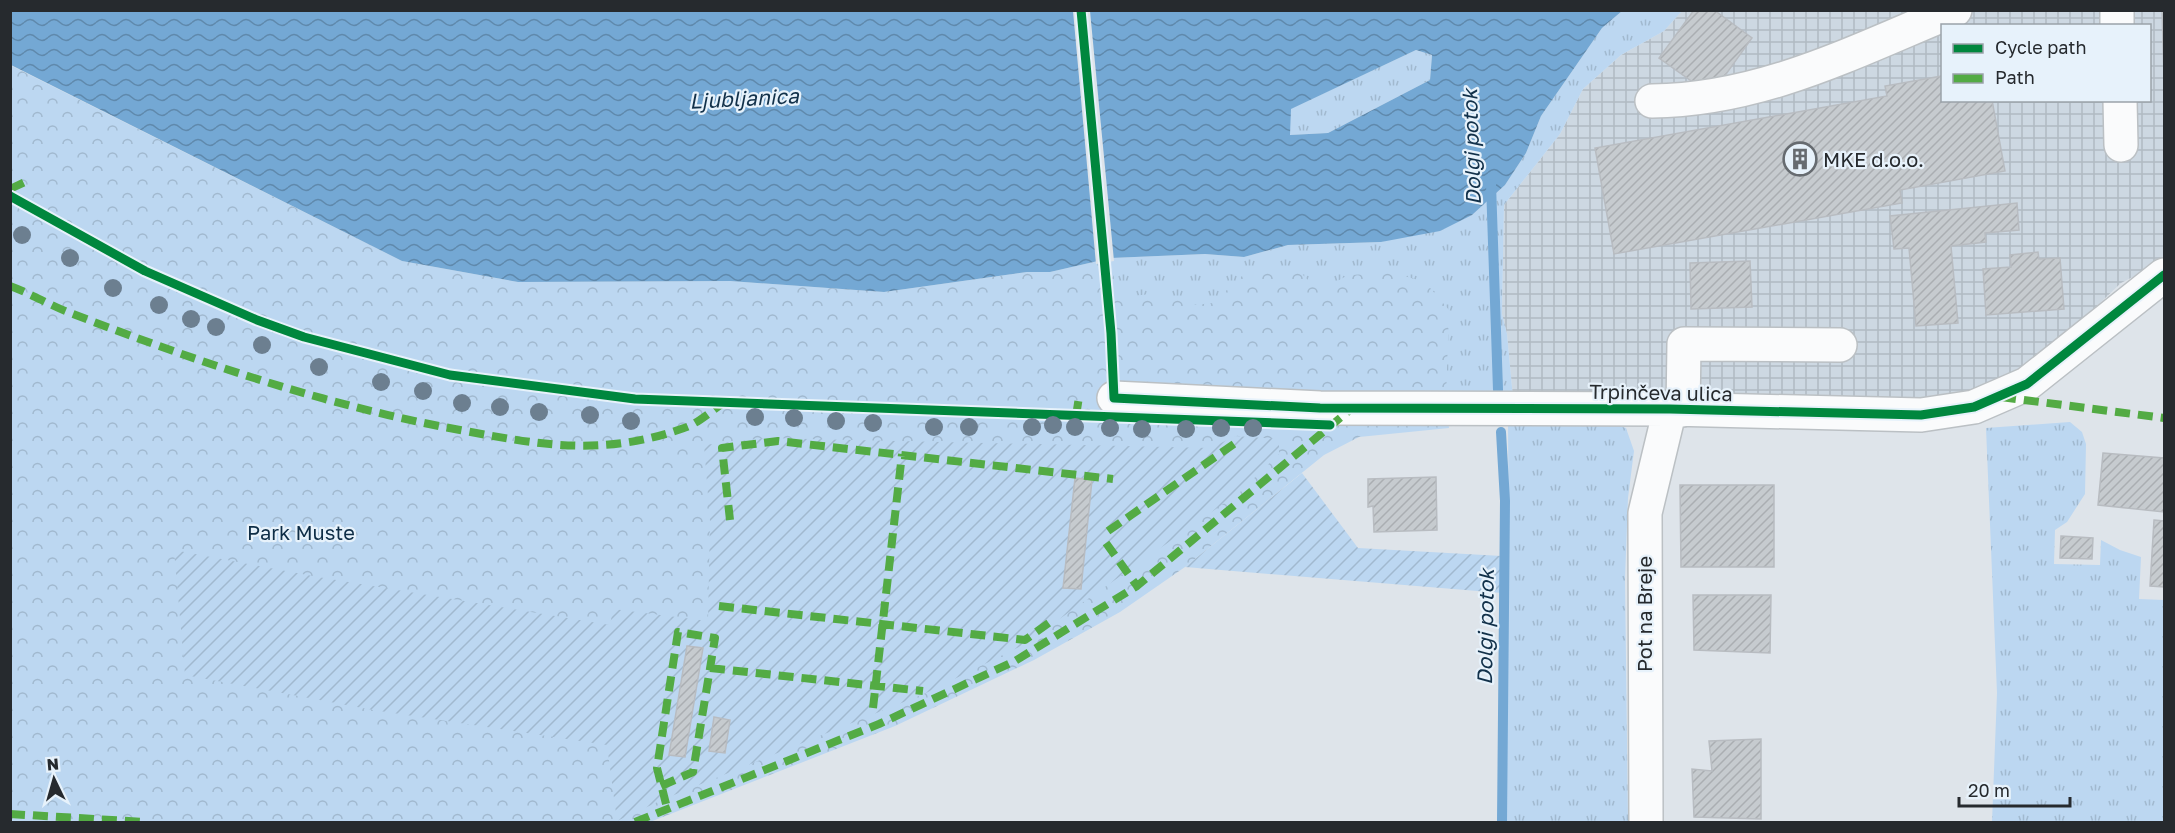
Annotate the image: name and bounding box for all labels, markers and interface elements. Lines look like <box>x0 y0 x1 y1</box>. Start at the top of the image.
legend <box>1941 24 2151 102</box>
text: Cycle path <box>1995 36 2087 58</box>
text: Path <box>1995 66 2035 88</box>
water label: Ljubljanica <box>689 82 800 114</box>
water label: Dolgi potok <box>1456 86 1486 205</box>
building icon: MKE d.o.o. <box>1782 141 1818 177</box>
place label: MKE d.o.o. <box>1823 147 1924 171</box>
street label: Trpinčeva ulica <box>1589 379 1733 405</box>
park label: Park Muste <box>247 520 355 544</box>
street label: Pot na Breje <box>1632 556 1656 672</box>
water label: Dolgi potok <box>1471 567 1499 685</box>
north arrow <box>24 749 84 809</box>
text: N <box>46 754 60 775</box>
scale bar <box>1959 770 2070 808</box>
text: 20 m <box>1968 779 2010 801</box>

